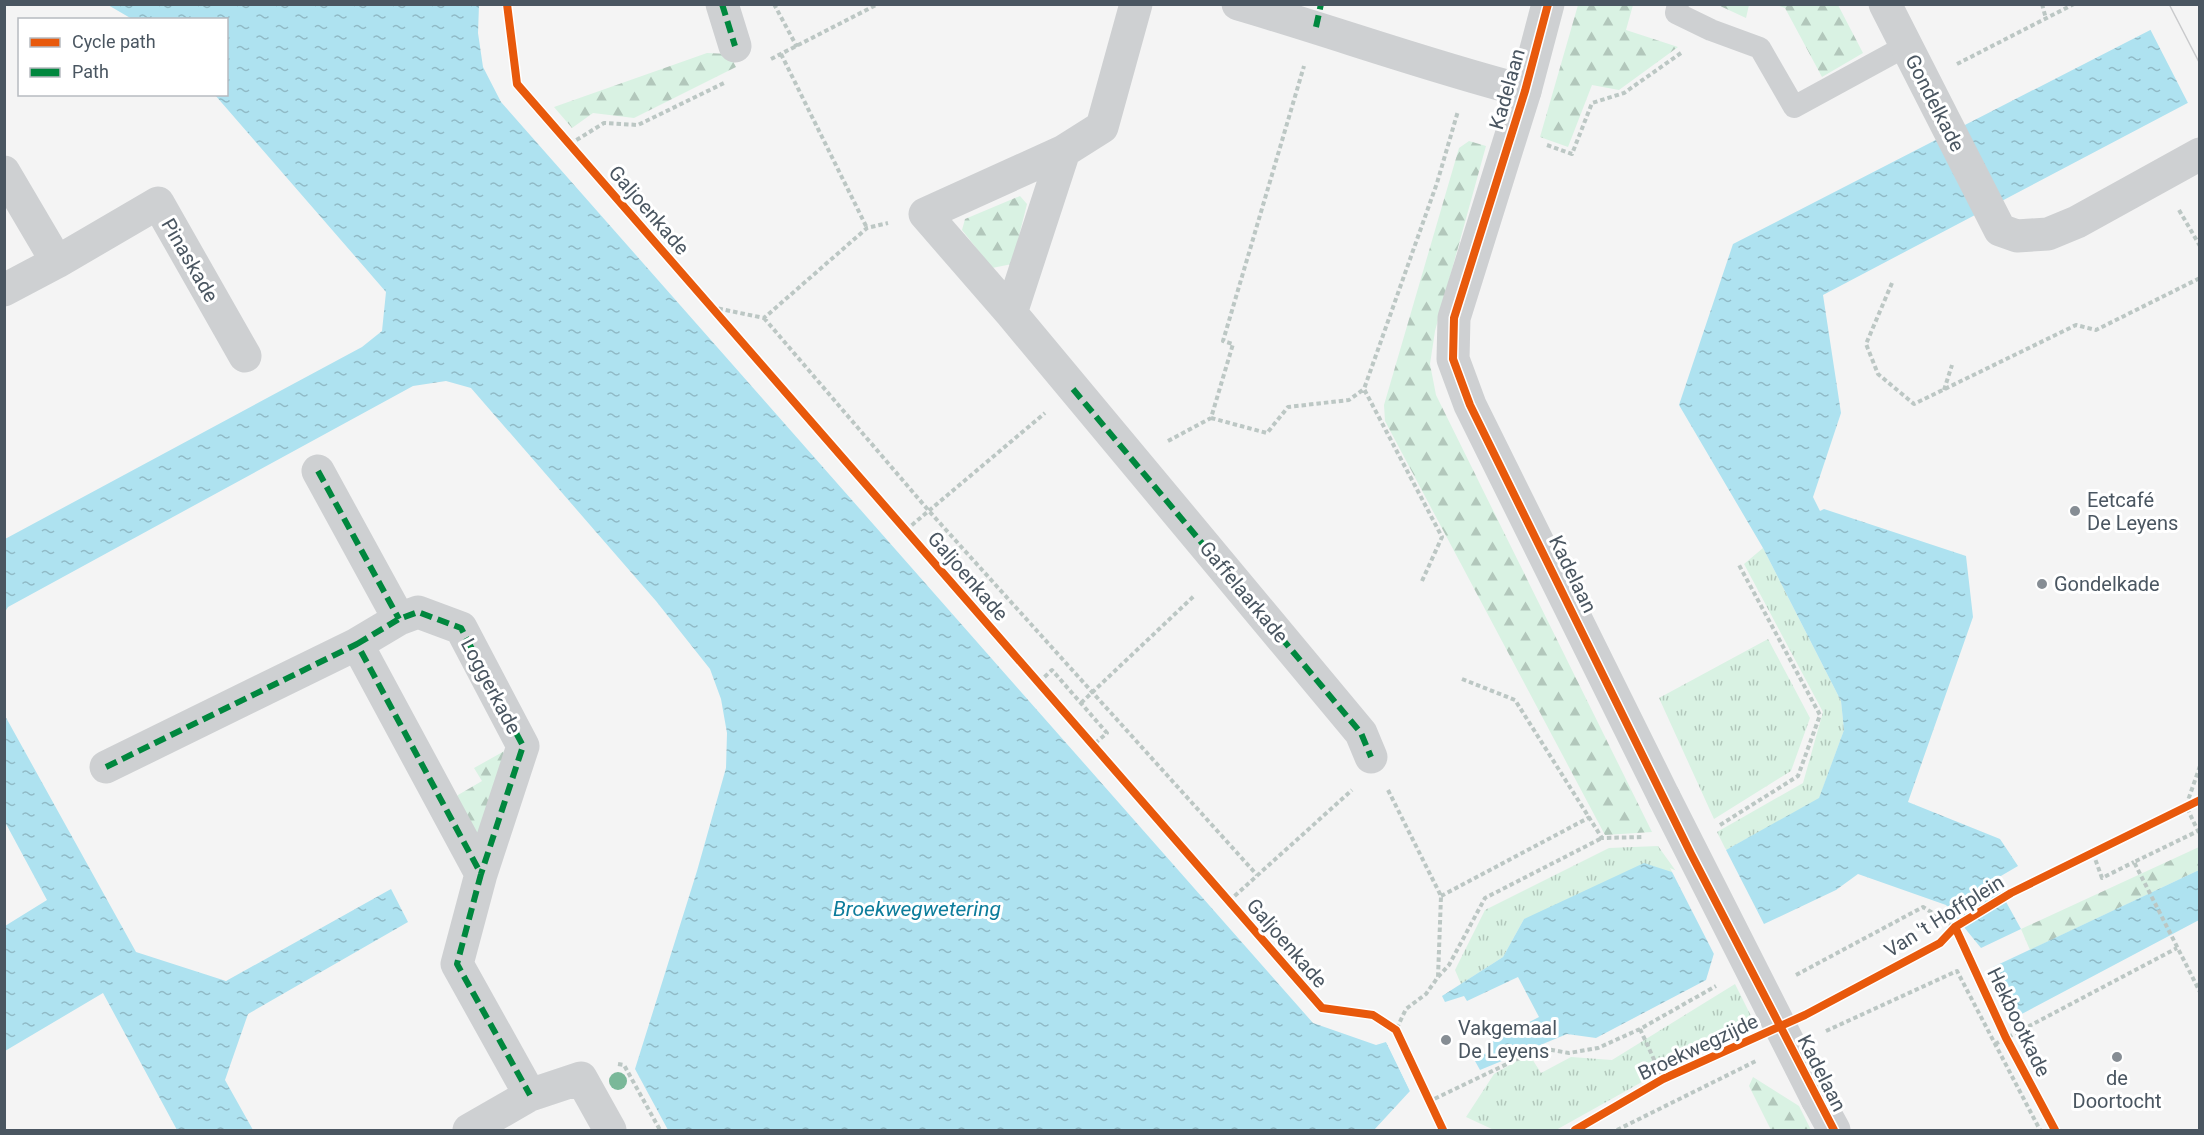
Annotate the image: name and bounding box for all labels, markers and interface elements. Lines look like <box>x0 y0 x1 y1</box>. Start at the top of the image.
legend <box>18 18 228 96</box>
text: Cycle path <box>72 31 156 52</box>
street label: Kadelaan <box>1484 46 1530 132</box>
street label: Gondelkade <box>1900 50 1970 156</box>
text: Path <box>72 61 109 82</box>
street label: Galjoenkade <box>604 161 694 259</box>
street label: Pinaskade <box>156 214 224 306</box>
place label: Eetcafé De Leyens <box>2087 488 2178 535</box>
marker: Eetcafé De Leyens <box>2068 504 2082 518</box>
street label: Galjoenkade <box>923 527 1013 625</box>
street label: Kadelaan <box>1544 531 1602 617</box>
street label: Gaffelaarkade <box>1195 536 1293 648</box>
place label: Gondelkade <box>2054 572 2160 596</box>
marker: Gondelkade <box>2035 577 2049 591</box>
street label: Loggerkade <box>456 634 526 738</box>
street label: Van 't Hoffplein <box>1880 870 2008 962</box>
street label: Galjoenkade <box>1242 894 1332 992</box>
water label: Broekwegwetering <box>833 897 1001 921</box>
street label: Hekbootkade <box>1982 963 2056 1081</box>
street label: Broekwegzijde <box>1634 1009 1762 1085</box>
place label: Vakgemaal De Leyens <box>1458 1016 1557 1063</box>
street label: Kadelaan <box>1792 1031 1852 1115</box>
marker: Vakgemaal De Leyens <box>1439 1033 1453 1047</box>
marker: de Doortocht <box>2110 1050 2124 1064</box>
place label: de Doortocht <box>2073 1066 2161 1113</box>

